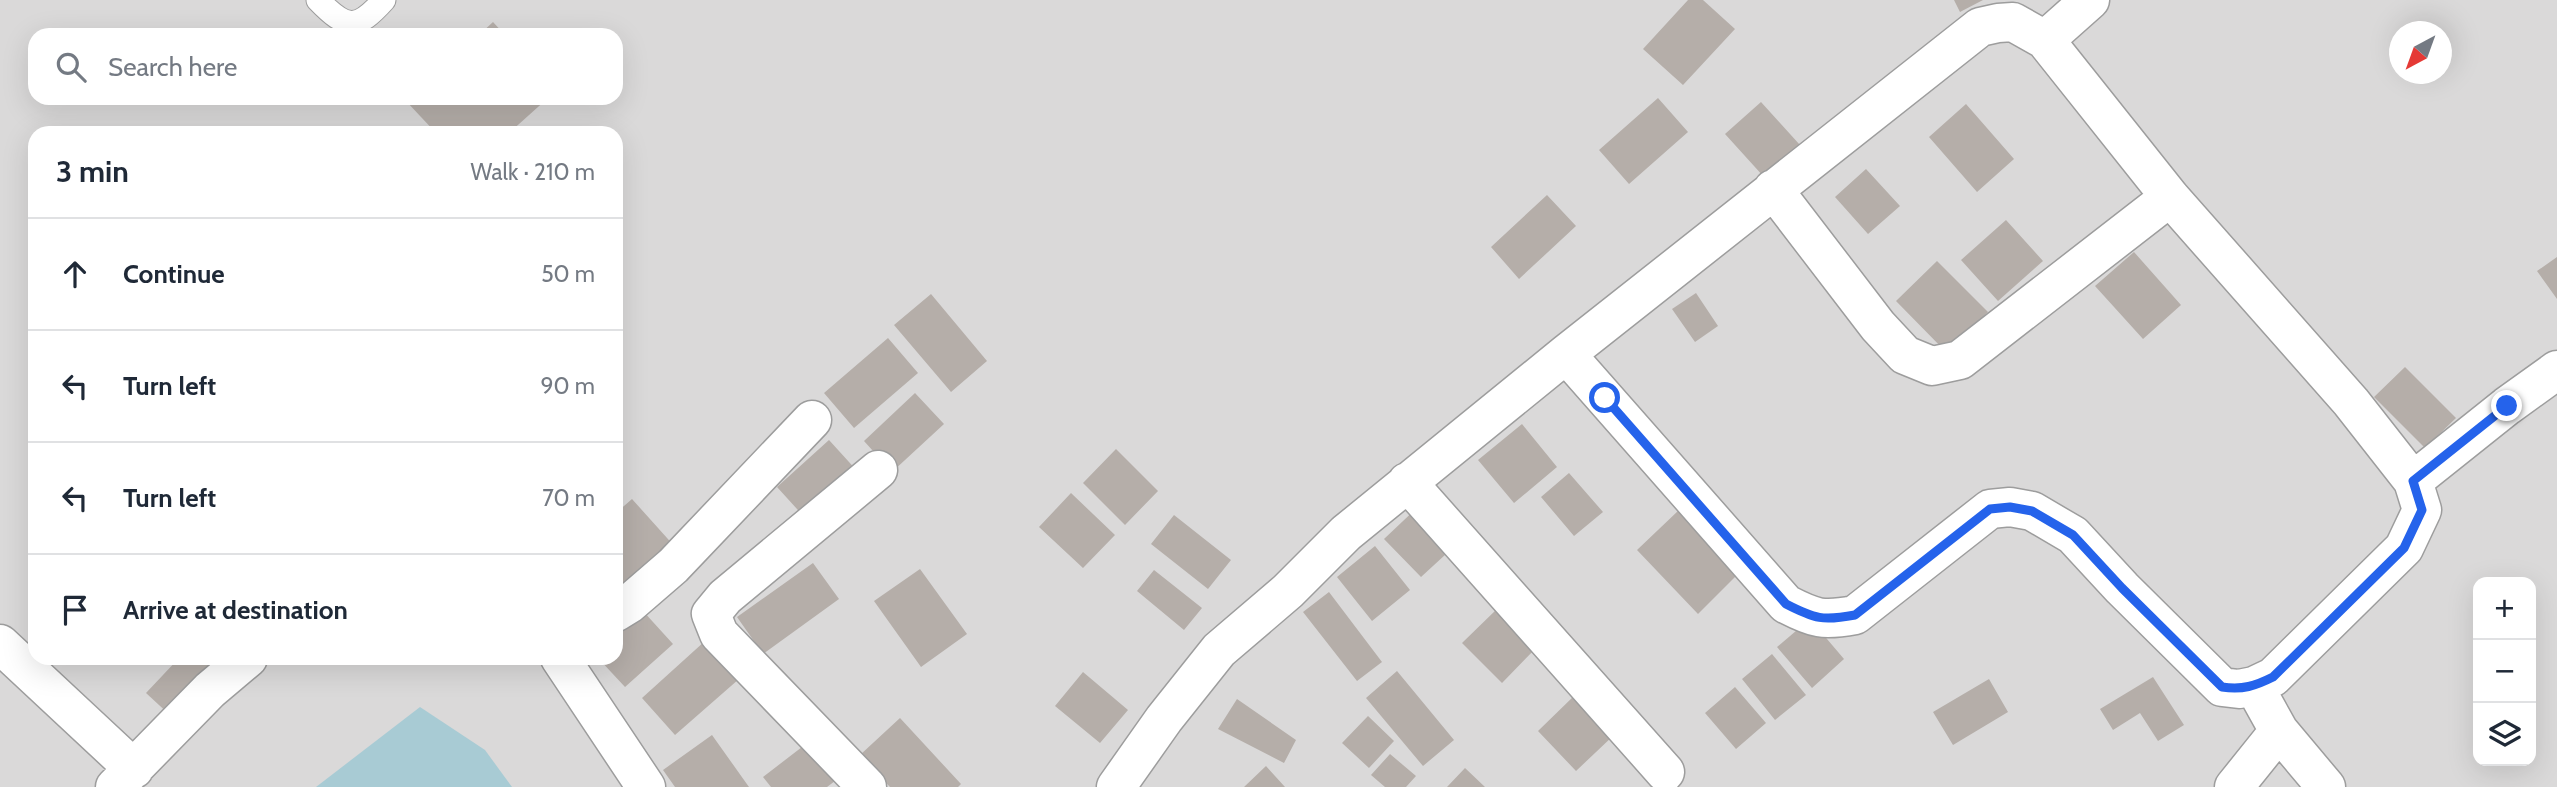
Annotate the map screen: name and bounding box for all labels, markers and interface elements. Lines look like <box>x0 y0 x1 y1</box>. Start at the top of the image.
north arrow <box>2389 21 2452 84</box>
search box <box>28 28 623 105</box>
icon: search <box>52 48 90 86</box>
text: Search here <box>108 51 237 83</box>
text: 3 min <box>56 153 129 190</box>
text: Walk · 210 m <box>471 158 595 186</box>
icon: ahead <box>56 255 94 293</box>
text: Continue <box>123 258 225 290</box>
text: 50 m <box>541 260 595 288</box>
icon: left <box>56 367 94 405</box>
text: Turn left <box>123 370 216 402</box>
text: 90 m <box>541 372 595 400</box>
route start <box>1589 382 1620 413</box>
route end <box>2491 390 2522 421</box>
icon: left <box>56 479 94 517</box>
text: Turn left <box>123 482 216 514</box>
text: 70 m <box>542 484 595 512</box>
map controls <box>2473 577 2536 766</box>
button: + <box>2473 577 2536 640</box>
icon: arrive <box>56 591 94 629</box>
text: Arrive at destination <box>123 594 348 626</box>
button: − <box>2473 640 2536 703</box>
button: layers <box>2473 703 2536 766</box>

